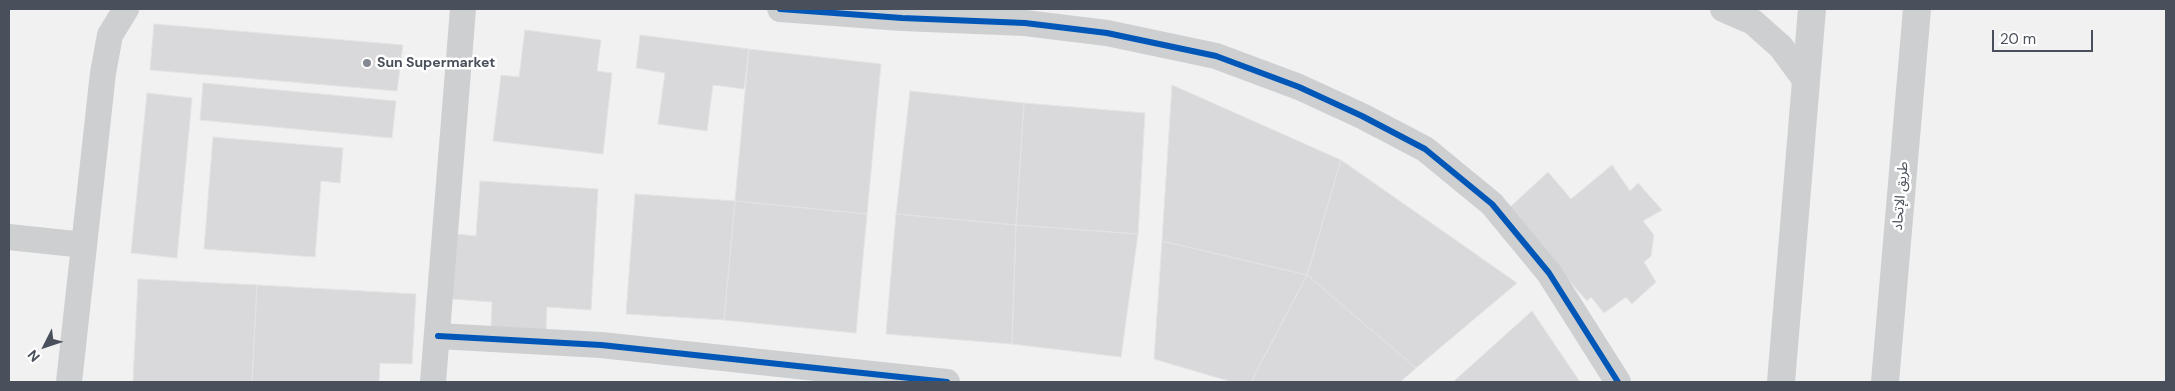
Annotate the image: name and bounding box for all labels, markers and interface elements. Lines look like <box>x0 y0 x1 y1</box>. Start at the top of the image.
scale bar <box>1995 20 2096 52</box>
text: 20 m <box>2000 29 2036 49</box>
place label: Sun Supermarket <box>377 55 495 71</box>
marker: Sun Supermarket <box>361 57 373 69</box>
street label: طريق اﻹتحاد <box>1890 161 1912 231</box>
north arrow <box>20 321 70 371</box>
text: N <box>24 346 44 366</box>

